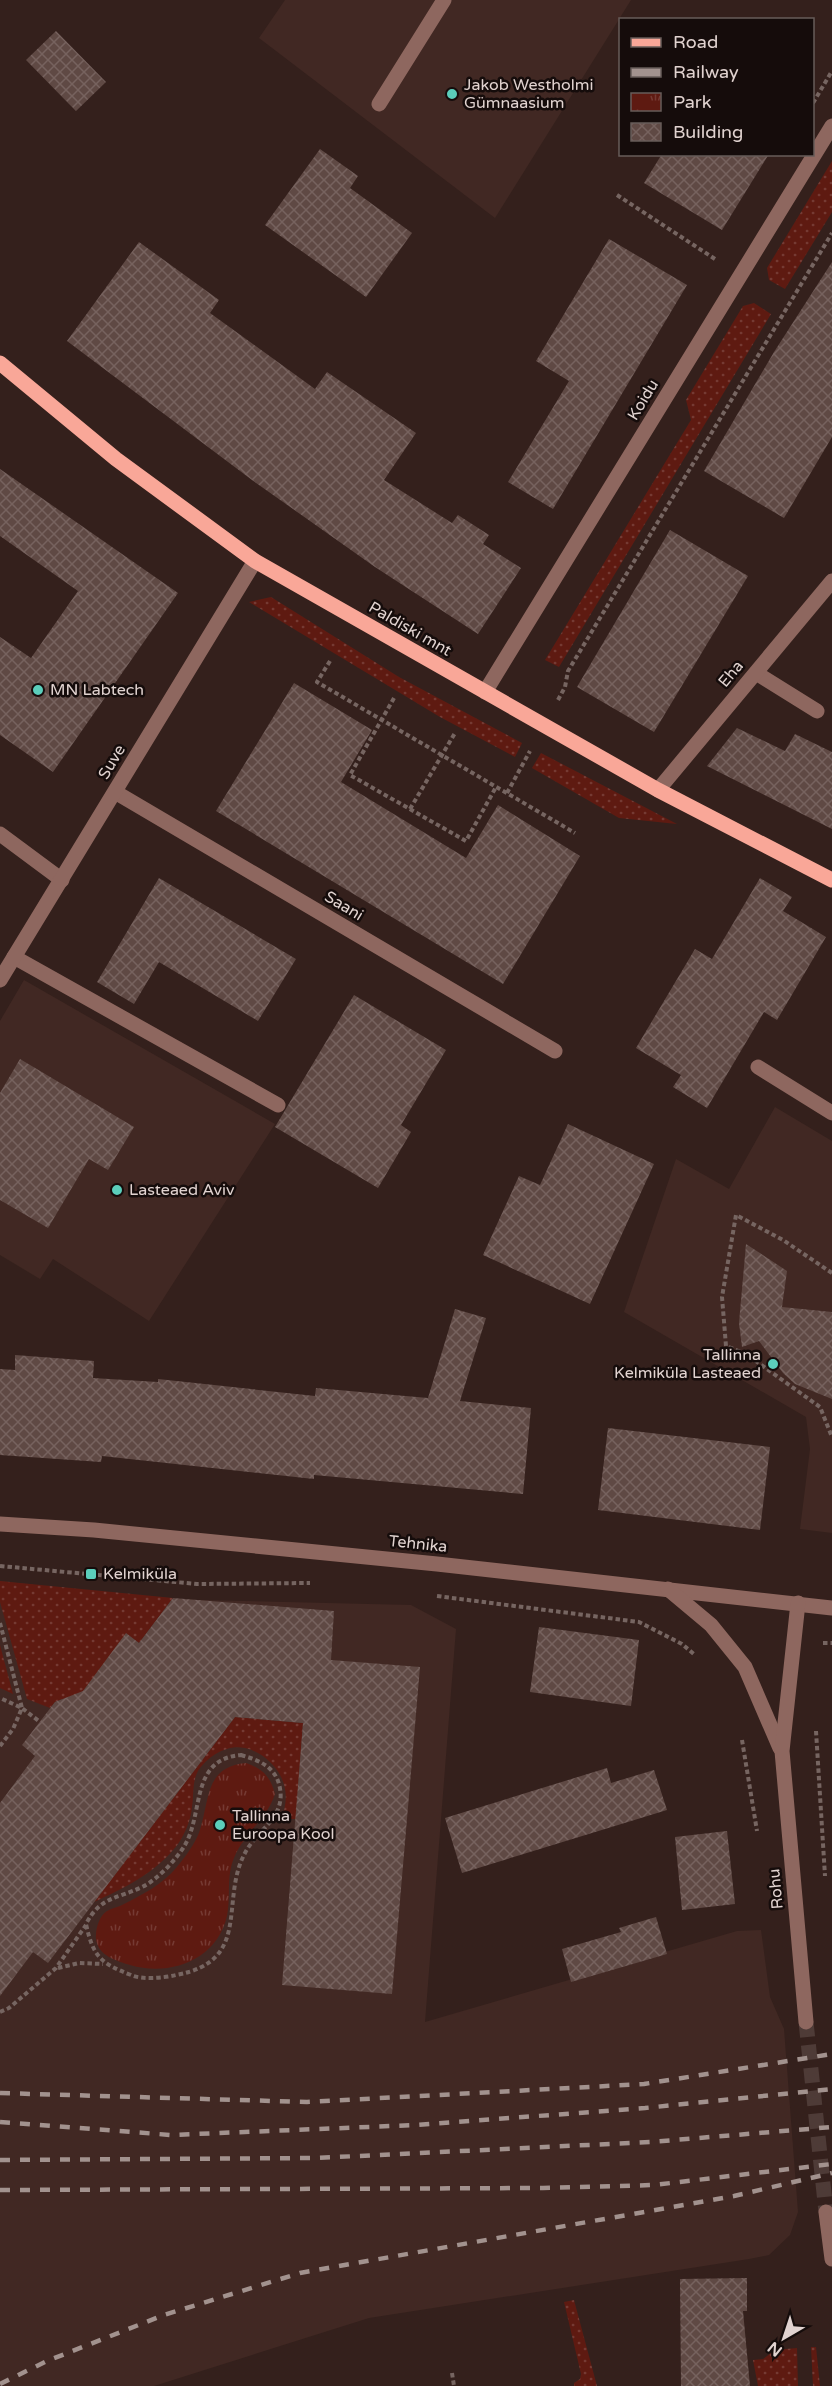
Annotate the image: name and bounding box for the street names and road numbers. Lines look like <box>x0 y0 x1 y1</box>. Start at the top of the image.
street label: Koidu <box>623 376 663 424</box>
street label: Paldiski mnt <box>365 597 455 661</box>
street label: Eha <box>714 656 748 692</box>
street label: Suve <box>94 741 130 783</box>
street label: Saani <box>321 887 367 925</box>
street label: Tehnika <box>388 1531 448 1557</box>
street label: Rohu <box>764 1868 788 1910</box>

